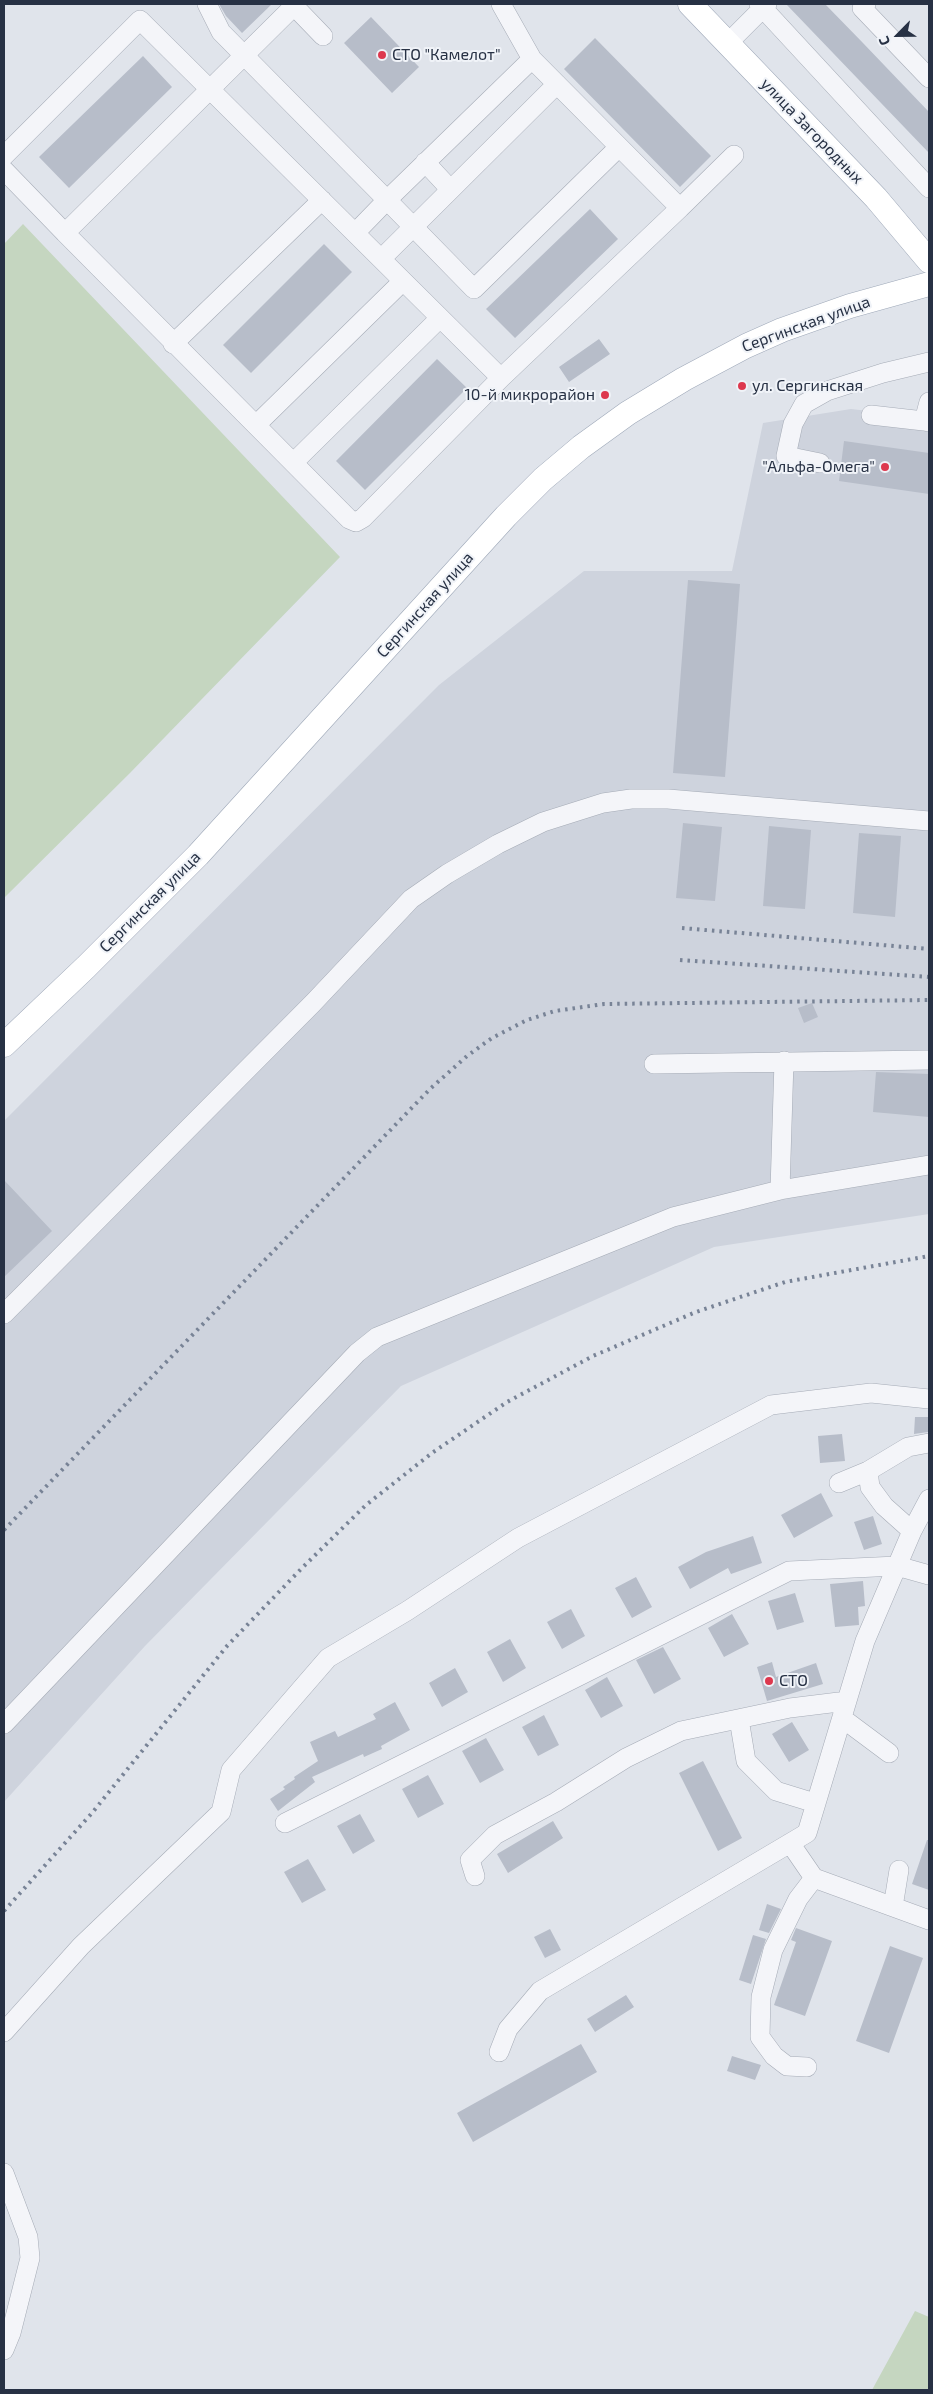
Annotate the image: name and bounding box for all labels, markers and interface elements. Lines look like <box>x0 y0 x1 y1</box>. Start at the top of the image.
north arrow <box>873 10 923 60</box>
text: С <box>874 34 893 48</box>
place label: СТО "Камелот" <box>392 45 501 65</box>
marker: СТО "Камелот" <box>376 49 388 61</box>
street label: улица Загородных <box>757 74 867 188</box>
street label: Сергинская улица <box>739 292 873 356</box>
place label: ул. Сергинская <box>752 376 863 396</box>
marker: ул. Сергинская <box>736 380 748 392</box>
place label: 10-й микрорайон <box>464 385 595 405</box>
marker: 10-й микрорайон <box>599 389 611 401</box>
place label: "Альфа-Омега" <box>762 457 875 477</box>
marker: "Альфа-Омега" <box>879 461 891 473</box>
street label: Сергинская улица <box>373 548 477 662</box>
street label: Сергинская улица <box>95 847 205 957</box>
place label: СТО <box>779 1671 808 1691</box>
marker: СТО <box>763 1675 775 1687</box>

